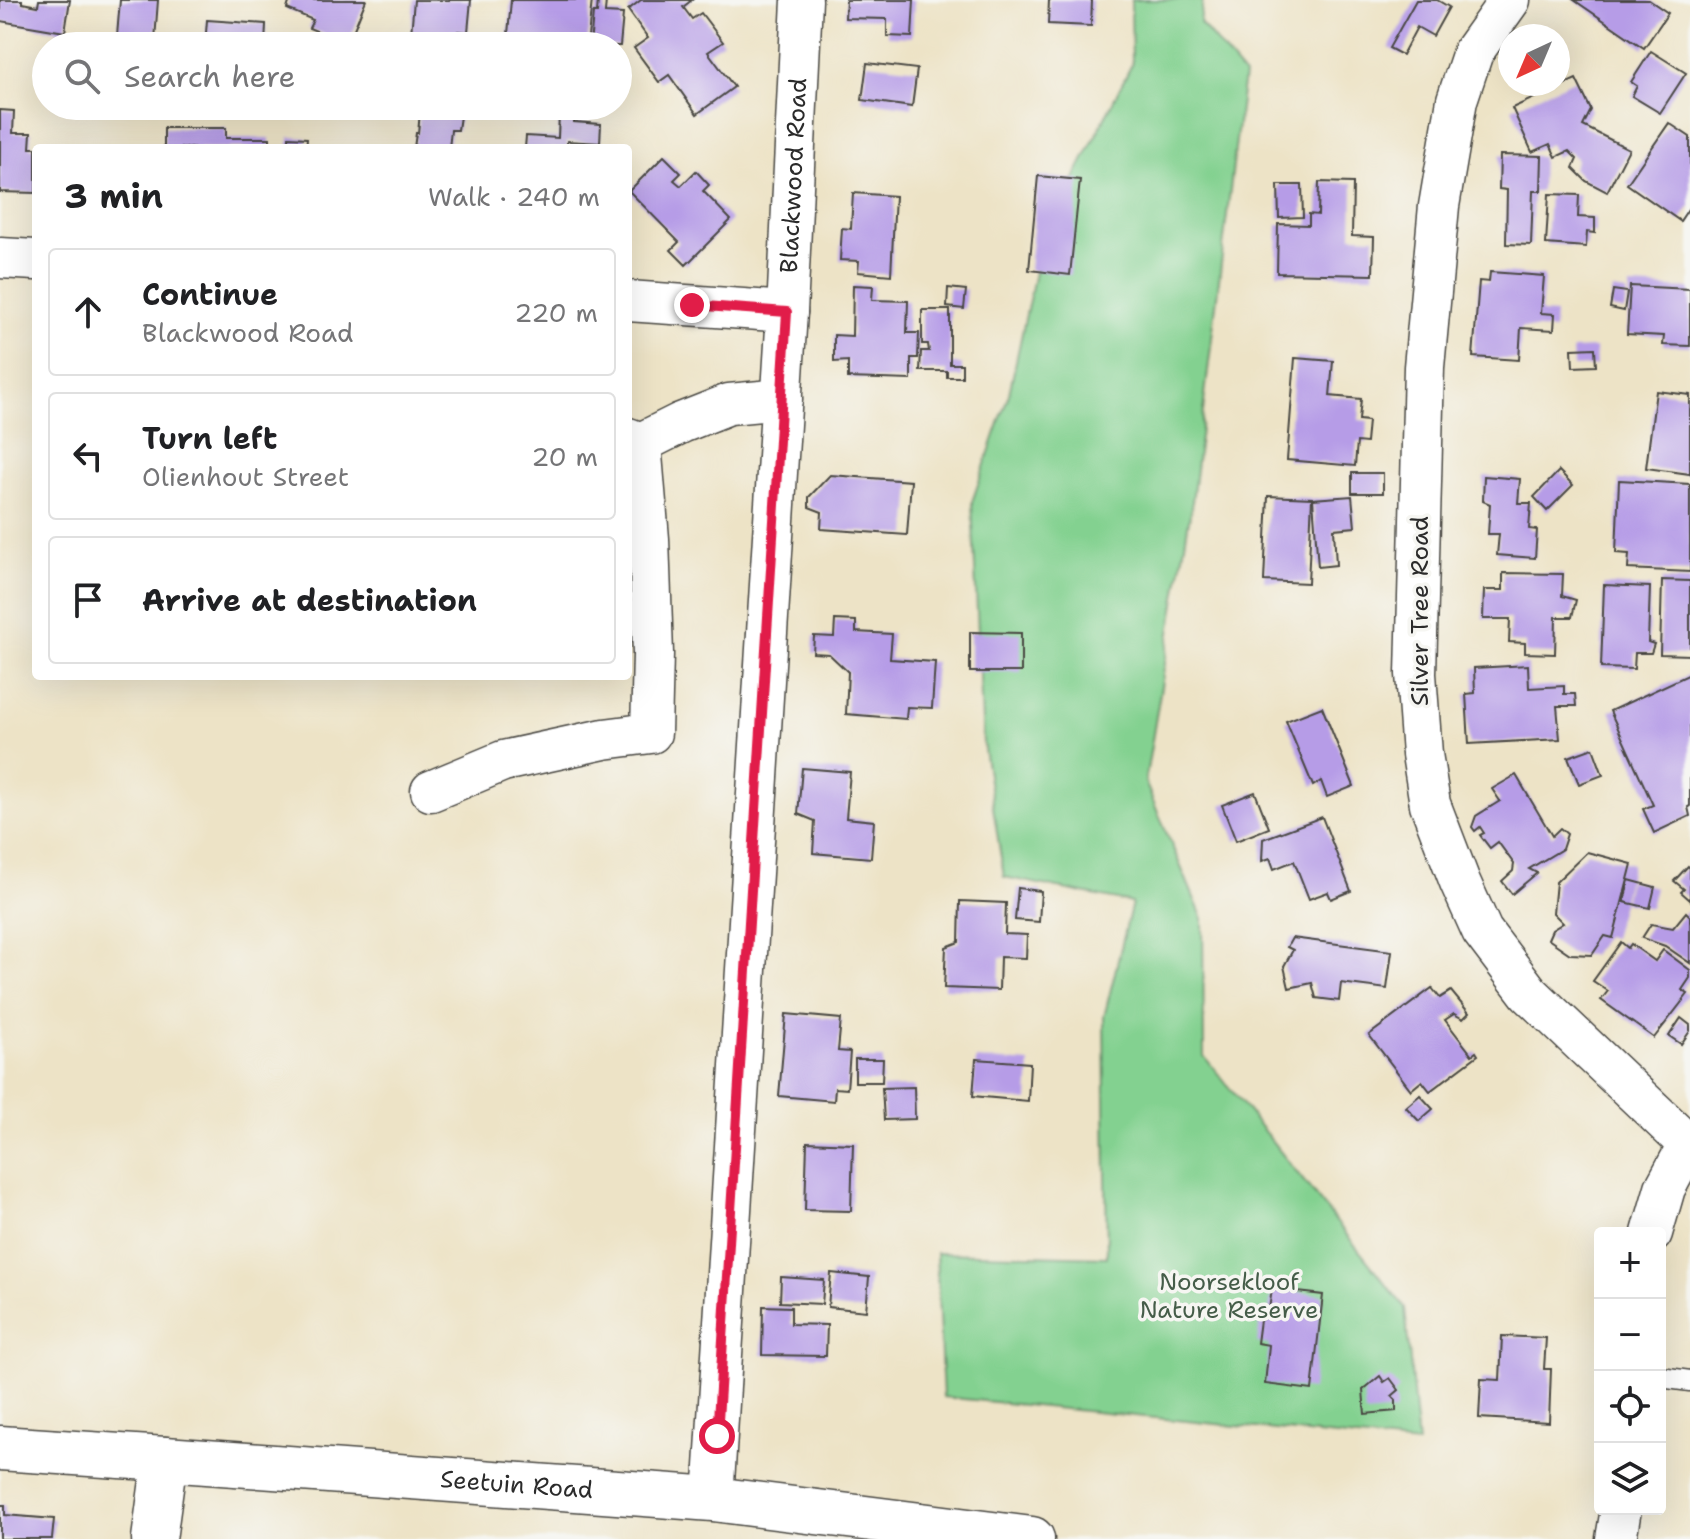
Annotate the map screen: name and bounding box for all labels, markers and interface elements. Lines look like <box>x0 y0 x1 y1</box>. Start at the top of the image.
north arrow <box>1498 24 1570 96</box>
search box <box>32 32 632 120</box>
icon: search <box>60 54 104 98</box>
text: Search here <box>124 56 295 97</box>
street label: Blackwood Road <box>773 77 814 274</box>
text: 3 min <box>64 173 163 219</box>
text: Walk · 240 m <box>428 179 600 214</box>
text: Continue <box>142 274 278 315</box>
route end <box>674 287 710 323</box>
icon: ahead <box>66 290 110 334</box>
text: 220 m <box>514 295 598 330</box>
text: Blackwood Road <box>142 315 353 350</box>
text: Turn left <box>142 418 277 459</box>
icon: left <box>66 434 110 478</box>
text: 20 m <box>531 439 598 474</box>
text: Olienhout Street <box>142 459 349 494</box>
street label: Silver Tree Road <box>1404 516 1436 706</box>
icon: arrive <box>66 578 110 622</box>
text: Arrive at destination <box>142 580 477 621</box>
map controls <box>1594 1227 1666 1515</box>
button: + <box>1594 1227 1666 1299</box>
park label: Noorsekloof Nature Reserve <box>1139 1266 1319 1326</box>
button: − <box>1594 1299 1666 1371</box>
button: locate <box>1594 1371 1666 1443</box>
route start <box>699 1418 735 1454</box>
button: layers <box>1594 1443 1666 1515</box>
street label: Seetuin Road <box>439 1463 594 1506</box>

